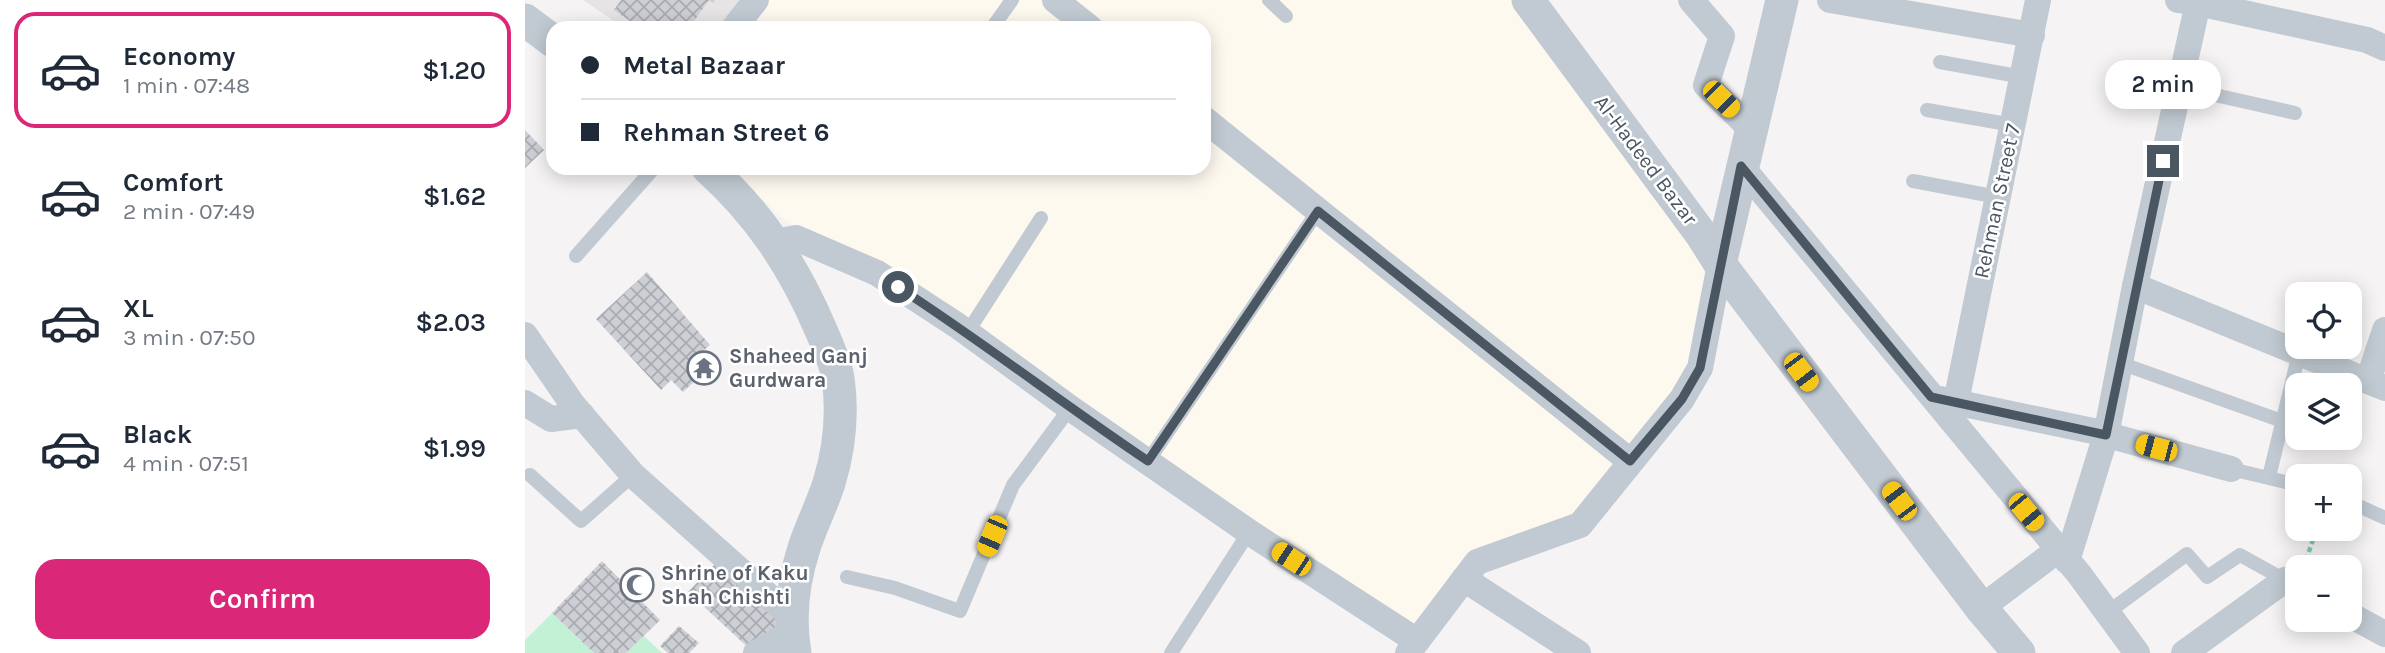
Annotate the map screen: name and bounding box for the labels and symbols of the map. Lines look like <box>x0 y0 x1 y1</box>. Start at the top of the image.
callout: 2 min <box>2105 60 2221 108</box>
car <box>1699 77 1744 121</box>
street label: Al-Hadeed Bazar <box>1589 90 1703 230</box>
street label: Rehman Street 7 <box>1969 121 2025 281</box>
route end <box>2147 145 2179 177</box>
route start <box>882 271 914 303</box>
place label: Shaheed Ganj Gurdwara <box>729 344 868 392</box>
temple icon: Shaheed Ganj Gurdwara <box>685 349 723 387</box>
car <box>1780 349 1823 395</box>
car <box>2133 432 2180 464</box>
car <box>1878 478 1921 524</box>
car <box>2005 489 2048 535</box>
car <box>975 513 1010 559</box>
car <box>1268 539 1315 579</box>
place label: Shrine of Kaku Shah Chishti <box>661 561 809 609</box>
mosque icon: Shrine of Kaku Shah Chishti <box>618 566 656 604</box>

